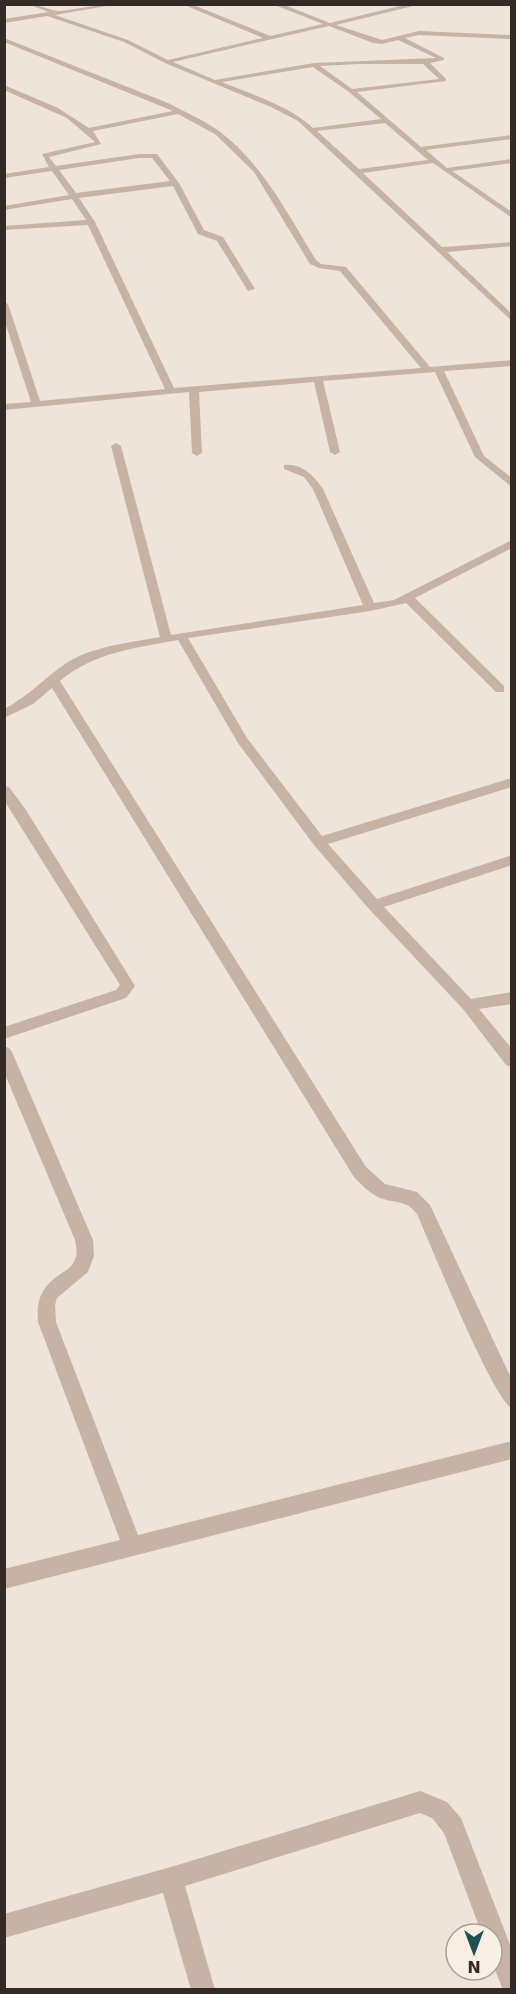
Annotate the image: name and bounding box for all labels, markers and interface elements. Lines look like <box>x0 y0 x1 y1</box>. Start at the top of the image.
north arrow <box>444 1922 504 1982</box>
text: N <box>467 1957 481 1976</box>

